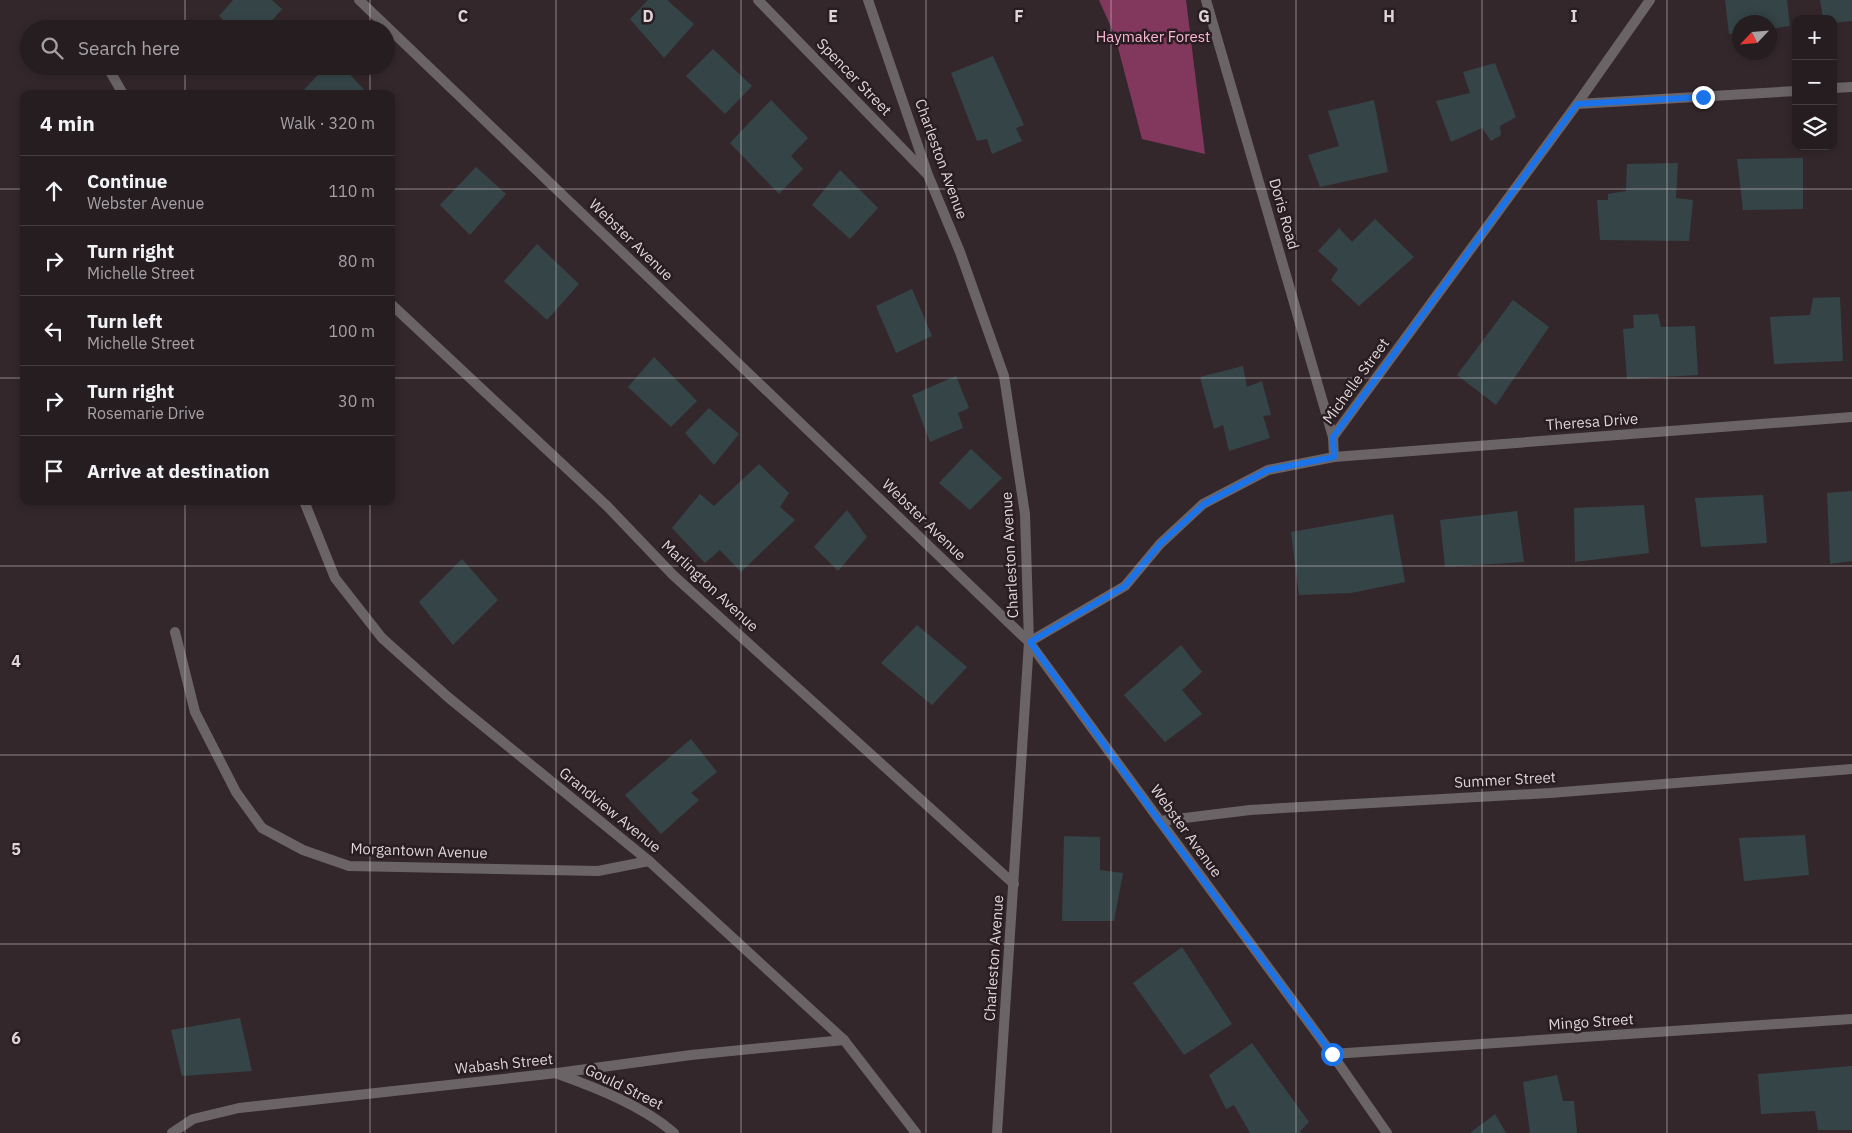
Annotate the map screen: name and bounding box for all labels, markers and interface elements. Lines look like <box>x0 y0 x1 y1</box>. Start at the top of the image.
text: C <box>458 6 468 26</box>
text: D <box>642 6 654 26</box>
text: E <box>828 6 838 26</box>
text: F <box>1014 6 1024 26</box>
text: G <box>1198 6 1210 26</box>
text: H <box>1383 6 1395 26</box>
text: I <box>1571 6 1578 26</box>
north arrow <box>1732 15 1777 60</box>
map controls <box>1792 15 1837 150</box>
button: + <box>1792 15 1837 60</box>
search box <box>20 20 395 75</box>
park label: Haymaker Forest <box>1096 27 1210 46</box>
icon: search <box>38 34 66 62</box>
street label: Spencer Street <box>813 34 896 119</box>
text: Search here <box>78 36 180 60</box>
button: − <box>1792 60 1837 105</box>
route end <box>1692 86 1715 109</box>
street label: Charleston Avenue <box>911 96 972 222</box>
button: layers <box>1792 105 1837 150</box>
text: 4 min <box>40 109 95 137</box>
text: Walk · 320 m <box>280 113 375 133</box>
text: Continue <box>87 169 167 193</box>
street label: Doris Road <box>1265 176 1304 252</box>
icon: ahead <box>40 177 68 205</box>
text: 110 m <box>328 181 375 201</box>
text: Webster Avenue <box>87 193 204 213</box>
street label: Webster Avenue <box>585 195 677 285</box>
text: Turn right <box>87 239 174 263</box>
icon: right <box>40 247 68 275</box>
text: 80 m <box>338 251 375 271</box>
text: Michelle Street <box>87 263 195 283</box>
text: Turn left <box>87 309 163 333</box>
icon: left <box>40 317 68 345</box>
text: 100 m <box>328 321 375 341</box>
text: Michelle Street <box>87 333 195 353</box>
street label: Michelle Street <box>1318 334 1393 427</box>
text: Turn right <box>87 379 174 403</box>
icon: right <box>40 387 68 415</box>
text: 30 m <box>338 391 375 411</box>
text: Rosemarie Drive <box>87 403 205 423</box>
street label: Theresa Drive <box>1545 409 1639 434</box>
icon: arrive <box>40 457 68 485</box>
text: Arrive at destination <box>87 459 270 483</box>
street label: Webster Avenue <box>878 475 970 565</box>
street label: Charleston Avenue <box>997 491 1022 619</box>
street label: Marlington Avenue <box>658 536 763 635</box>
text: 4 <box>11 651 21 671</box>
street label: Grandview Avenue <box>556 763 665 856</box>
street label: Summer Street <box>1454 767 1556 792</box>
street label: Webster Avenue <box>1146 781 1226 881</box>
text: 5 <box>11 839 21 859</box>
street label: Morgantown Avenue <box>350 839 488 862</box>
street label: Charleston Avenue <box>980 894 1007 1022</box>
street label: Mingo Street <box>1548 1009 1634 1034</box>
text: 6 <box>11 1028 21 1048</box>
route start <box>1321 1043 1344 1066</box>
street label: Wabash Street <box>454 1049 554 1078</box>
street label: Gould Street <box>582 1059 666 1114</box>

